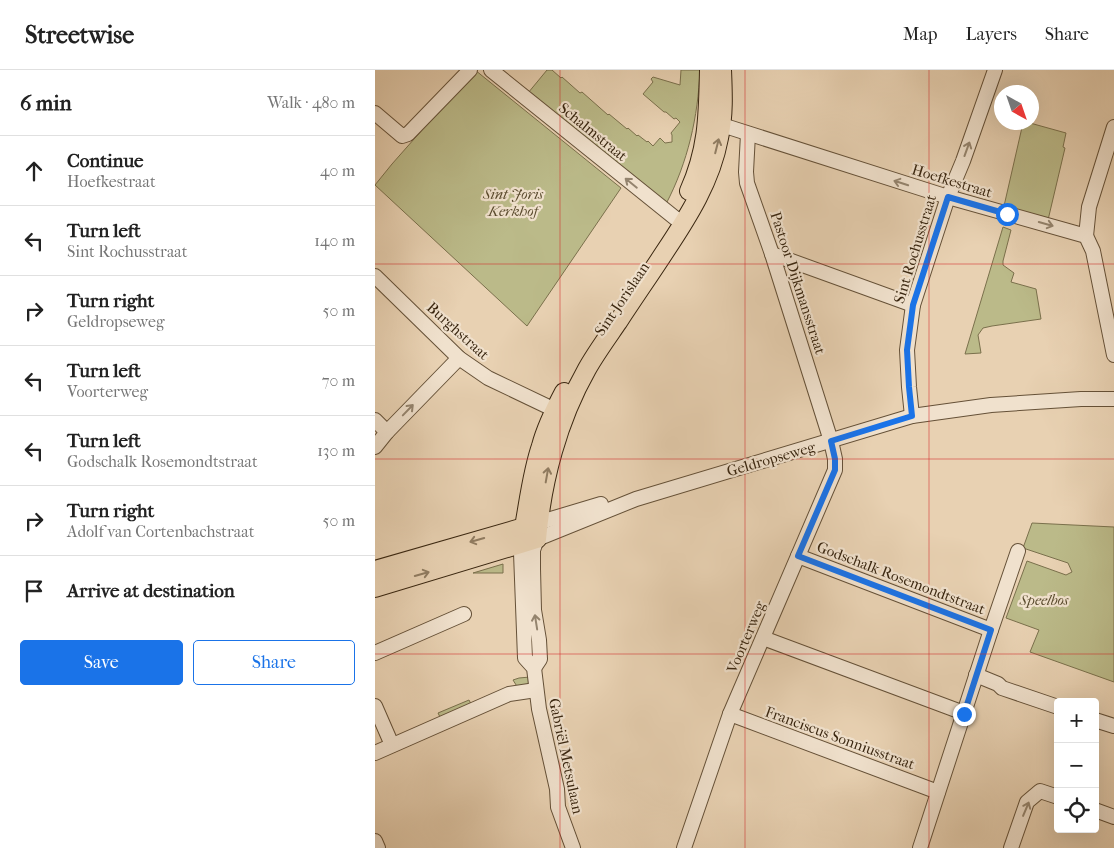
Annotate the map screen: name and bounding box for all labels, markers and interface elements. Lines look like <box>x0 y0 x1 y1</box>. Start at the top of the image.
text: Streetwise <box>25 21 134 49</box>
text: Map <box>903 24 937 45</box>
text: Layers <box>965 24 1017 45</box>
text: Share <box>1045 24 1089 45</box>
north arrow <box>994 85 1039 130</box>
text: 6 min <box>20 91 72 115</box>
text: Walk · 480 m <box>267 93 355 112</box>
street label: Schalmstraat <box>555 99 631 165</box>
one-way arrow <box>713 139 722 155</box>
one-way arrow <box>963 142 972 158</box>
text: Continue <box>67 150 143 172</box>
icon: ahead <box>20 157 48 185</box>
street label: Hoefkestraat <box>910 160 995 202</box>
text: 40 m <box>320 161 355 180</box>
text: Hoefkestraat <box>67 172 156 191</box>
one-way arrow <box>624 177 637 188</box>
one-way arrow <box>894 177 910 187</box>
park label: Sint Joris Kerkhof <box>482 185 543 220</box>
street label: Sint Rochusstraat <box>890 192 940 306</box>
route start <box>996 203 1019 226</box>
street label: Pastoor Dijkmansstraat <box>766 209 830 357</box>
text: Turn left <box>67 220 141 242</box>
one-way arrow <box>1037 220 1053 230</box>
icon: left <box>20 227 48 255</box>
text: 140 m <box>314 231 355 250</box>
text: Sint Rochusstraat <box>67 242 187 261</box>
street label: Sint Jorislaan <box>591 258 653 339</box>
text: Turn right <box>67 290 154 312</box>
icon: right <box>20 297 48 325</box>
street label: Burghstraat <box>423 298 493 364</box>
text: 50 m <box>323 301 355 320</box>
text: Geldropseweg <box>67 312 164 331</box>
text: Turn left <box>67 360 141 382</box>
icon: left <box>20 367 48 395</box>
text: 70 m <box>322 371 355 390</box>
text: Voorterweg <box>67 382 148 401</box>
one-way arrow <box>402 404 414 417</box>
text: Turn left <box>67 430 141 452</box>
icon: left <box>20 437 48 465</box>
street label: Geldropseweg <box>725 437 818 480</box>
text: 130 m <box>317 441 355 460</box>
text: Godschalk Rosemondtstraat <box>67 452 258 471</box>
one-way arrow <box>543 467 552 483</box>
text: Turn right <box>67 500 154 522</box>
icon: right <box>20 507 48 535</box>
text: 50 m <box>323 511 355 530</box>
text: Adolf van Cortenbachstraat <box>67 522 254 541</box>
one-way arrow <box>469 536 485 546</box>
street label: Godschalk Rosemondtstraat <box>814 538 988 619</box>
one-way arrow <box>413 569 429 579</box>
icon: arrive <box>20 577 48 605</box>
text: Arrive at destination <box>67 580 235 602</box>
park label: Speelbos <box>1019 591 1069 609</box>
street label: Voorterweg <box>722 598 770 676</box>
one-way arrow <box>531 614 541 630</box>
button: Save <box>20 640 183 685</box>
button: Share <box>193 640 355 685</box>
street label: Gabriël Metsulaan <box>545 697 587 816</box>
map controls <box>1054 698 1099 833</box>
button: + <box>1054 698 1099 743</box>
street label: Franciscus Sonniusstraat <box>763 703 918 774</box>
route end <box>953 703 976 726</box>
button: − <box>1054 743 1099 788</box>
button: locate <box>1054 788 1099 833</box>
one-way arrow <box>1021 801 1031 816</box>

